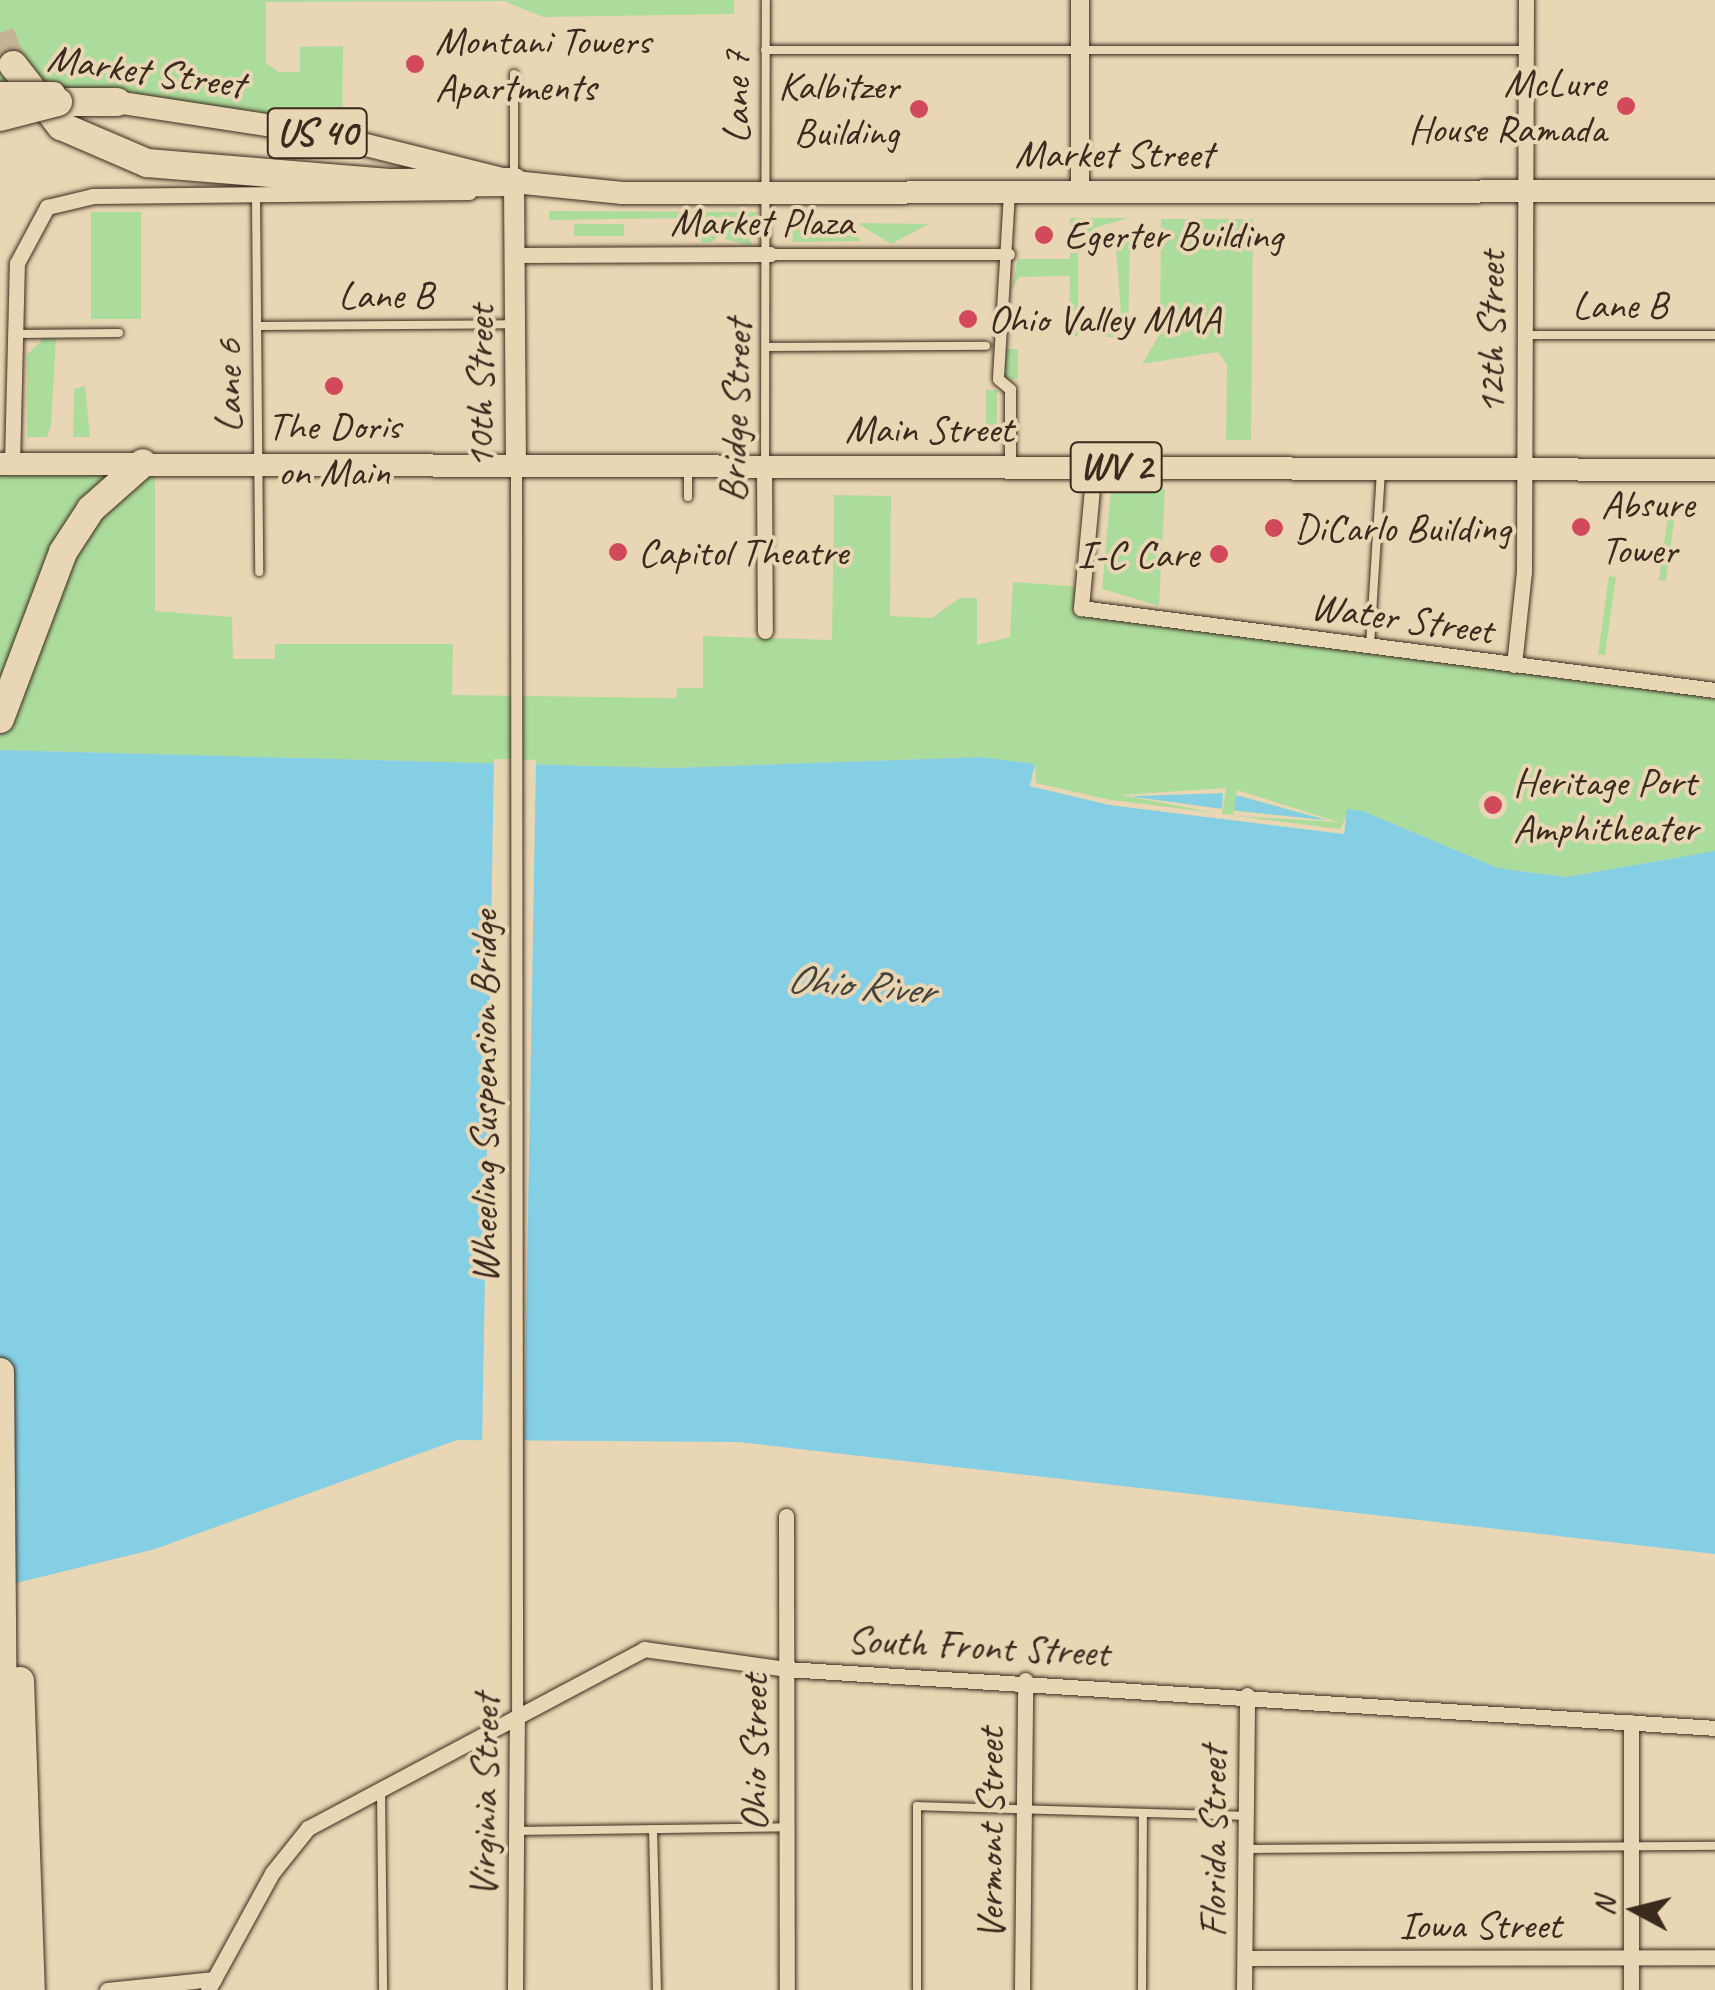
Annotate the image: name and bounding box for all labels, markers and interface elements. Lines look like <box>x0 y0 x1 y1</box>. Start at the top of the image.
place label: Montani Towers Apartments <box>435 17 651 111</box>
street label: Market Street <box>44 33 248 109</box>
street label: Lane 7 <box>712 50 760 144</box>
marker: Montani Towers Apartments <box>404 53 426 75</box>
place label: McLure House Ramada <box>1409 59 1606 153</box>
place label: Kalbitzer Building <box>778 62 899 156</box>
marker: McLure House Ramada <box>1615 95 1637 117</box>
marker: Kalbitzer Building <box>908 98 930 120</box>
road number: US 40 <box>264 100 370 166</box>
street label: Market Street <box>1015 130 1213 178</box>
street label: Market Plaza <box>670 198 854 246</box>
place label: Egerter Building <box>1064 211 1282 259</box>
marker: Egerter Building <box>1033 224 1055 246</box>
street label: 12th Street <box>1467 251 1515 415</box>
street label: Lane B <box>338 271 434 319</box>
street label: Lane B <box>1572 281 1668 329</box>
place label: Ohio Valley MMA <box>988 295 1221 343</box>
street label: 10th Street <box>456 305 504 469</box>
marker: Ohio Valley MMA <box>957 308 979 330</box>
street label: Bridge Street <box>708 319 762 503</box>
street label: Lane 6 <box>204 339 252 433</box>
marker: The Doris on Main <box>323 375 345 397</box>
place label: The Doris on Main <box>267 402 401 496</box>
street label: Main Street <box>845 405 1013 453</box>
road number: WV 2 <box>1068 434 1164 500</box>
place label: Absure Tower <box>1601 480 1694 574</box>
place label: DiCarlo Building <box>1294 504 1511 552</box>
marker: Absure Tower <box>1570 516 1592 538</box>
marker: DiCarlo Building <box>1263 517 1285 539</box>
place label: Capitol Theatre <box>638 528 848 576</box>
place label: I-C Care <box>1078 530 1199 578</box>
marker: Capitol Theatre <box>607 541 629 563</box>
marker: I-C Care <box>1208 543 1230 565</box>
street label: Water Street <box>1308 581 1496 655</box>
place label: Heritage Port Amphitheater <box>1513 758 1698 852</box>
marker: Heritage Port Amphitheater <box>1482 794 1504 816</box>
street label: Wheeling Suspension Bridge <box>460 911 508 1283</box>
water label: Ohio River <box>785 953 935 1017</box>
street label: South Front Street <box>845 1615 1111 1677</box>
street label: Ohio Street <box>730 1674 778 1832</box>
street label: Virginia Street <box>458 1694 510 1898</box>
street label: Vermont Street <box>966 1728 1014 1940</box>
street label: Florida Street <box>1189 1747 1237 1937</box>
north arrow <box>1585 1860 1685 1960</box>
text: N <box>1586 1896 1623 1917</box>
street label: Iowa Street <box>1399 1901 1561 1949</box>

